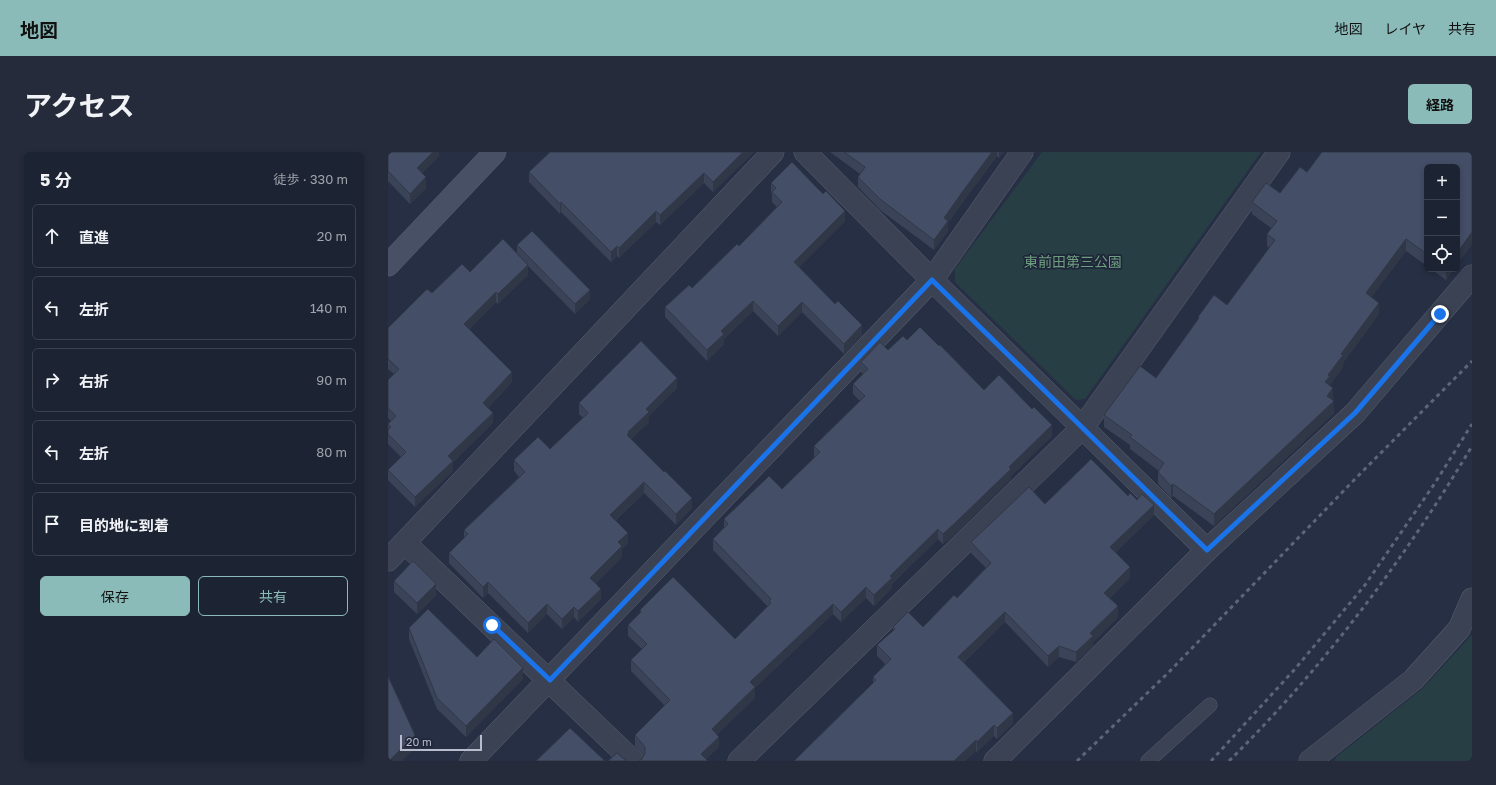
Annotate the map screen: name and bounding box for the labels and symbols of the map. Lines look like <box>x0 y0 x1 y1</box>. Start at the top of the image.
park label: 東前田第三公園 <box>1024 253 1122 270</box>
route end <box>1431 305 1449 323</box>
route start <box>483 616 501 634</box>
scale bar <box>400 733 482 752</box>

